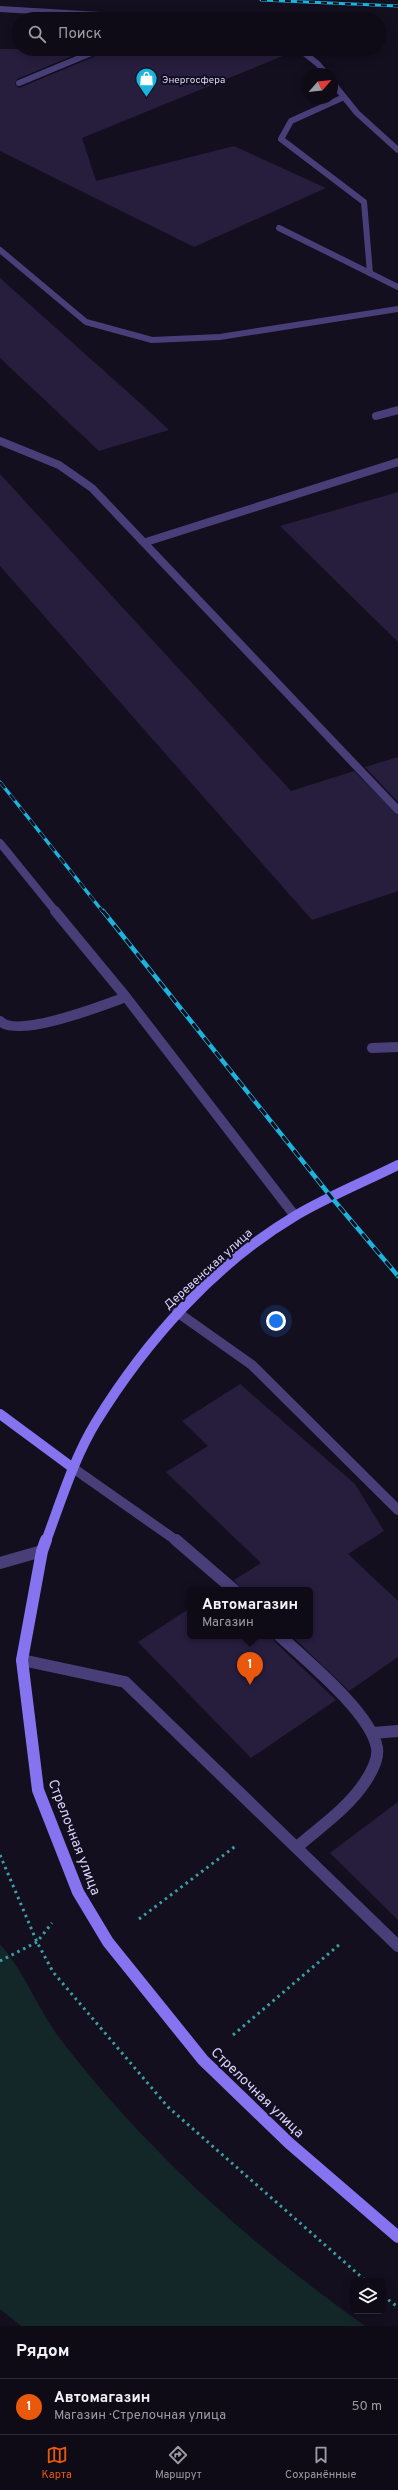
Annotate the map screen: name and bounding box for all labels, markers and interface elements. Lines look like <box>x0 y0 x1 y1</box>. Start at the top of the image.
search box <box>12 12 386 56</box>
icon: search <box>26 23 48 45</box>
text: Поиск <box>58 25 102 44</box>
shop icon: Энергосфера <box>134 66 160 99</box>
north arrow <box>302 68 338 104</box>
place label: Энергосфера <box>162 74 225 87</box>
street label: Деревенская улица <box>161 1226 256 1314</box>
your location <box>266 1311 286 1331</box>
popup <box>187 1587 313 1639</box>
text: Автомагазин <box>202 1596 298 1615</box>
text: Магазин <box>202 1615 254 1631</box>
pin: 1 <box>237 1652 263 1685</box>
street label: Стрелочная улица <box>44 1777 104 1898</box>
street label: Стрелочная улица <box>207 2044 307 2142</box>
map controls <box>350 2278 386 2314</box>
button: layers <box>350 2278 386 2314</box>
text: Рядом <box>16 2341 69 2363</box>
text: Автомагазин <box>54 2389 150 2408</box>
text: 1 <box>26 2399 32 2415</box>
text: 50 m <box>352 2399 382 2415</box>
text: Магазин · Стрелочная улица <box>54 2408 226 2424</box>
tab: Карта <box>42 2444 72 2482</box>
tab: Маршрут <box>155 2444 202 2482</box>
tab: Сохранённые <box>285 2444 356 2482</box>

